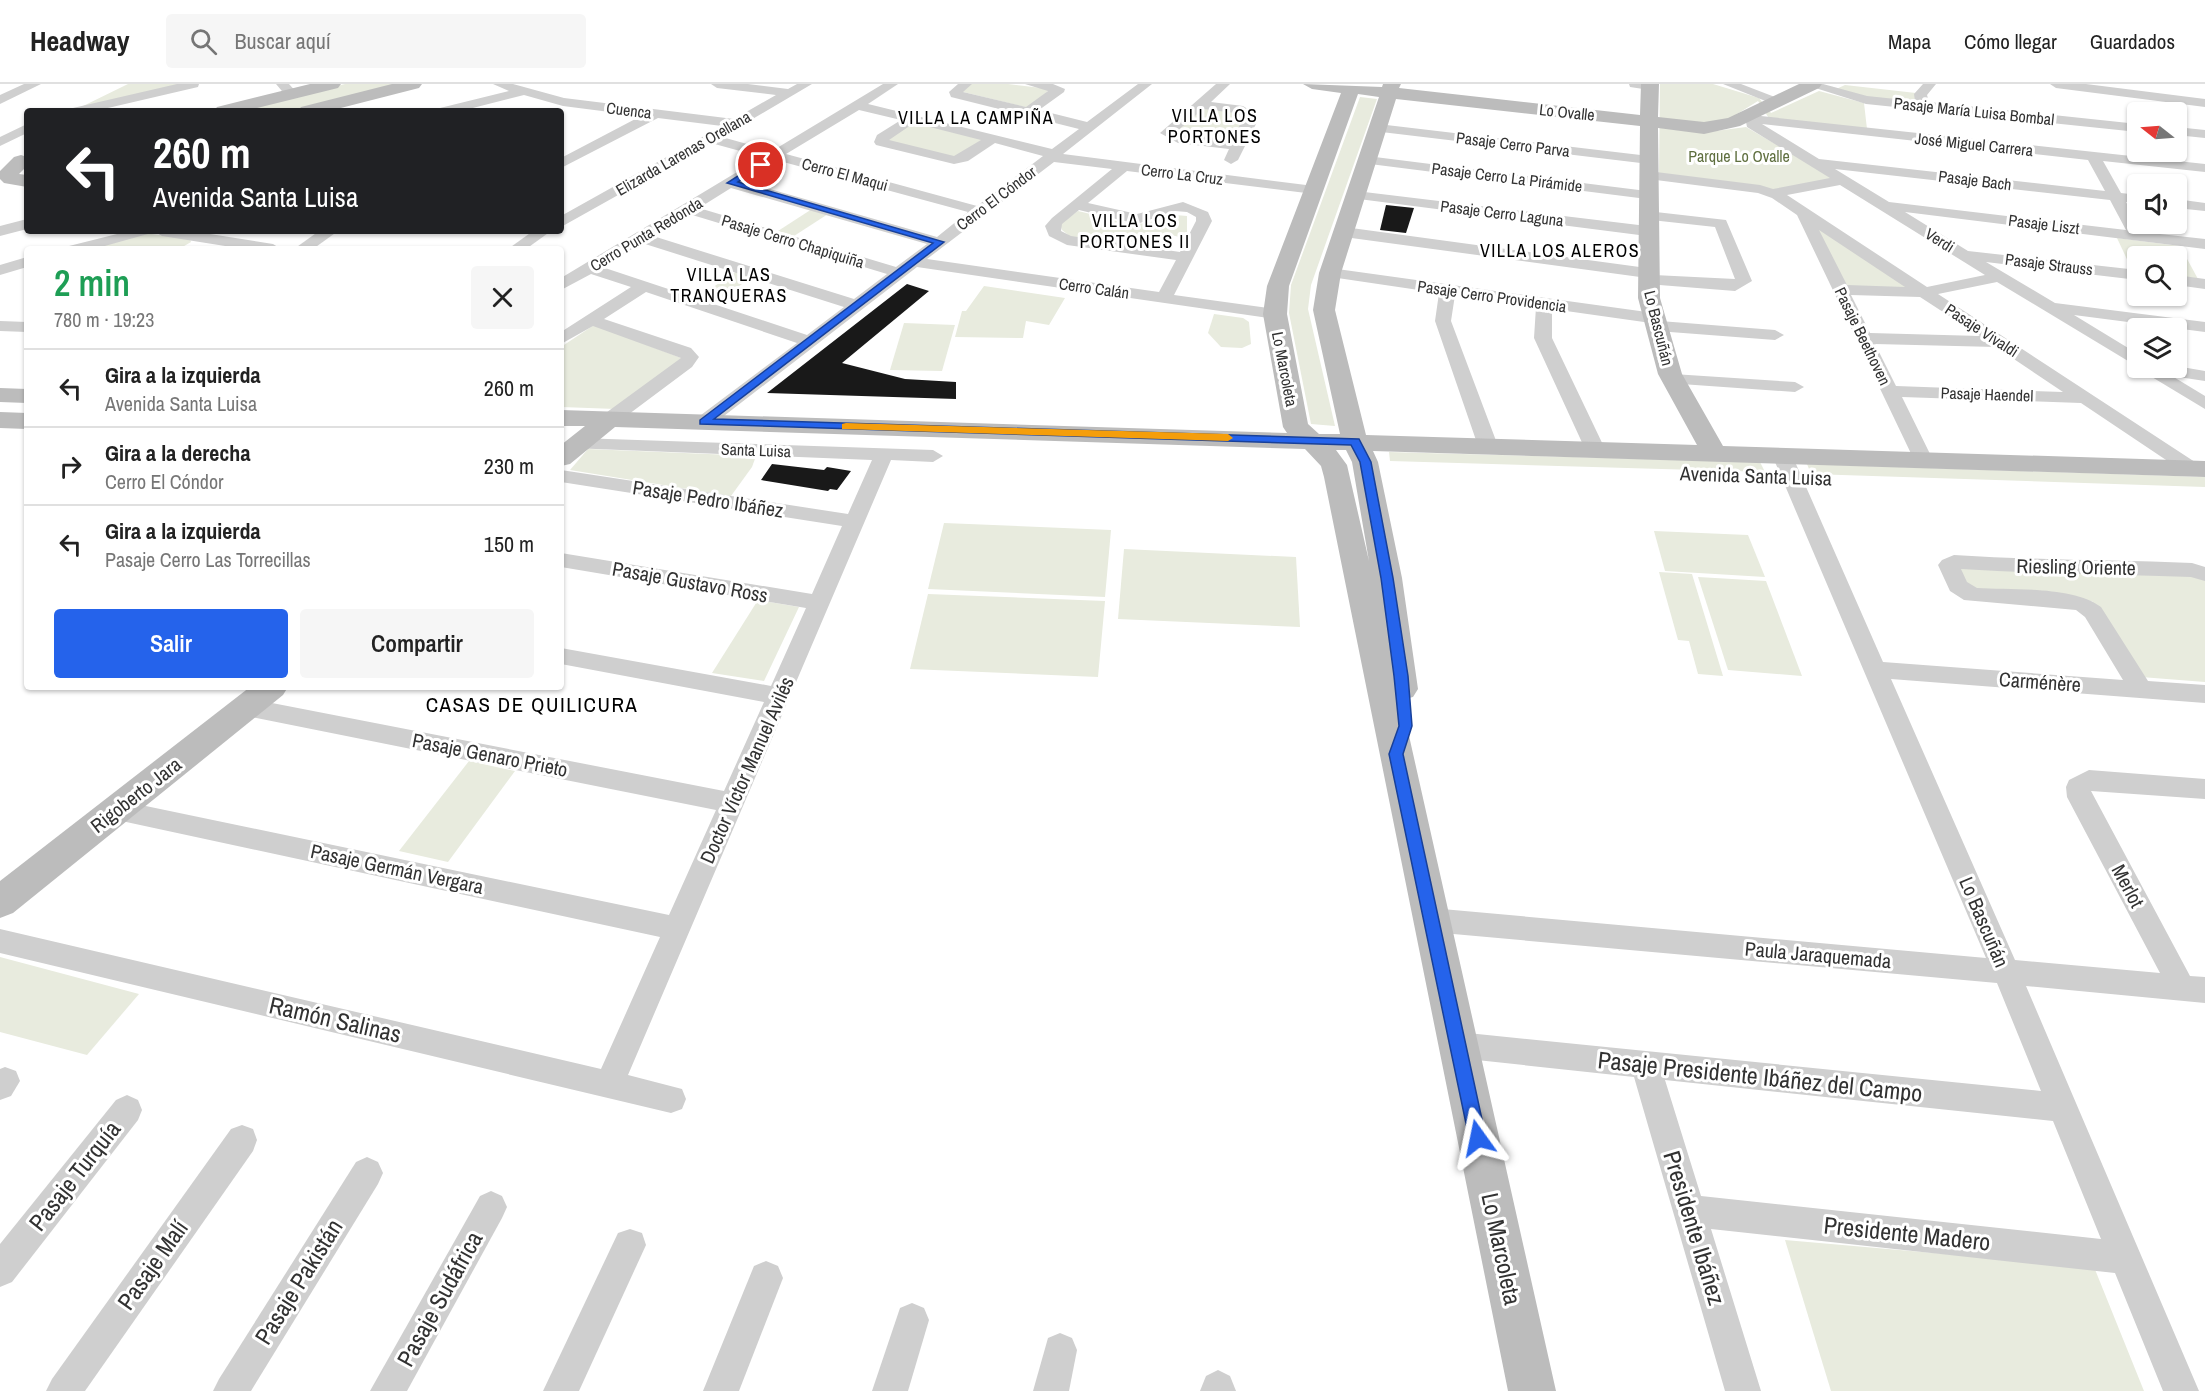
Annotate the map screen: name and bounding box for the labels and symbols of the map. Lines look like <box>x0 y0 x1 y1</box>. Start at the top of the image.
street label: Pasaje María Luisa Bombal <box>1893 92 2055 130</box>
street label: Cuenca <box>605 96 653 124</box>
street label: Lo Ovalle <box>1538 98 1596 126</box>
north arrow <box>2127 102 2187 162</box>
district label: VILLA LOS PORTONES <box>1168 103 1262 149</box>
street label: Elizarda Larenas Orellana <box>611 105 755 201</box>
district label: VILLA LA CAMPIÑA <box>898 105 1054 130</box>
street label: Pasaje Cerro Parva <box>1455 126 1572 162</box>
street label: José Miguel Carrera <box>1914 127 2035 161</box>
pin <box>735 139 786 190</box>
park label: Parque Lo Ovalle <box>1688 145 1790 167</box>
street label: Cerro El Maqui <box>800 152 890 196</box>
street label: Pasaje Cerro La Pirámide <box>1430 157 1584 197</box>
street label: Cerro La Cruz <box>1140 158 1225 190</box>
street label: Cerro El Cóndor <box>952 160 1041 235</box>
street label: Pasaje Bach <box>1937 165 2013 195</box>
street label: Cerro Punta Redonda <box>586 191 707 276</box>
street label: Pasaje Cerro Laguna <box>1439 195 1566 232</box>
district label: VILLA LOS PORTONES II <box>1079 208 1191 254</box>
street label: Pasaje Cerro Chapiquiña <box>719 209 868 273</box>
street label: Pasaje Liszt <box>2007 209 2081 239</box>
street label: Verdi <box>1921 223 1959 257</box>
district label: VILLA LOS ALEROS <box>1480 238 1640 263</box>
street label: Pasaje Strauss <box>2004 248 2094 280</box>
district label: VILLA LAS TRANQUERAS <box>670 262 788 308</box>
street label: Cerro Calán <box>1057 272 1131 304</box>
street label: Pasaje Cerro Providencia <box>1416 275 1569 317</box>
street label: Pasaje Beethoven <box>1830 283 1896 389</box>
street label: Lo Bascuñán <box>1639 288 1679 368</box>
street label: Pasaje Vivaldi <box>1941 298 2023 362</box>
street label: Lo Marcoleta <box>1267 330 1303 409</box>
street label: Pasaje Haendel <box>1940 381 2034 407</box>
street label: Santa Luisa <box>721 438 792 462</box>
street label: Avenida Santa Luisa <box>1679 459 1832 492</box>
street label: Pasaje Pedro Ibáñez <box>631 473 785 524</box>
street label: Riesling Oriente <box>2016 552 2136 581</box>
street label: Pasaje Gustavo Ross <box>610 555 770 608</box>
street label: Carménère <box>1998 665 2082 698</box>
street label: Doctor Víctor Manuel Avilés <box>693 672 800 867</box>
district label: CASAS DE QUILICURA <box>426 690 638 719</box>
street label: Pasaje Genaro Prieto <box>410 726 570 783</box>
street label: Rigoberto Jara <box>85 751 187 839</box>
street label: Pasaje Germán Vergara <box>308 837 486 900</box>
street label: Merlot <box>2106 859 2151 913</box>
street label: Lo Bascuñán <box>1953 872 2016 971</box>
street label: Paula Jaraquemada <box>1744 935 1892 974</box>
street label: Ramón Salinas <box>266 988 404 1050</box>
street label: Pasaje Presidente Ibáñez del Campo <box>1596 1043 1924 1109</box>
position arrow <box>1446 1106 1510 1170</box>
street label: Pasaje Turquía <box>21 1114 127 1237</box>
street label: Presidente Ibáñez <box>1656 1147 1734 1309</box>
street label: Lo Marcoleta <box>1475 1190 1529 1308</box>
street label: Presidente Madero <box>1822 1208 1992 1258</box>
street label: Pasaje Malí <box>110 1213 195 1316</box>
street label: Pasaje Pakistán <box>247 1213 349 1350</box>
street label: Pasaje Sudáfrica <box>389 1225 489 1372</box>

